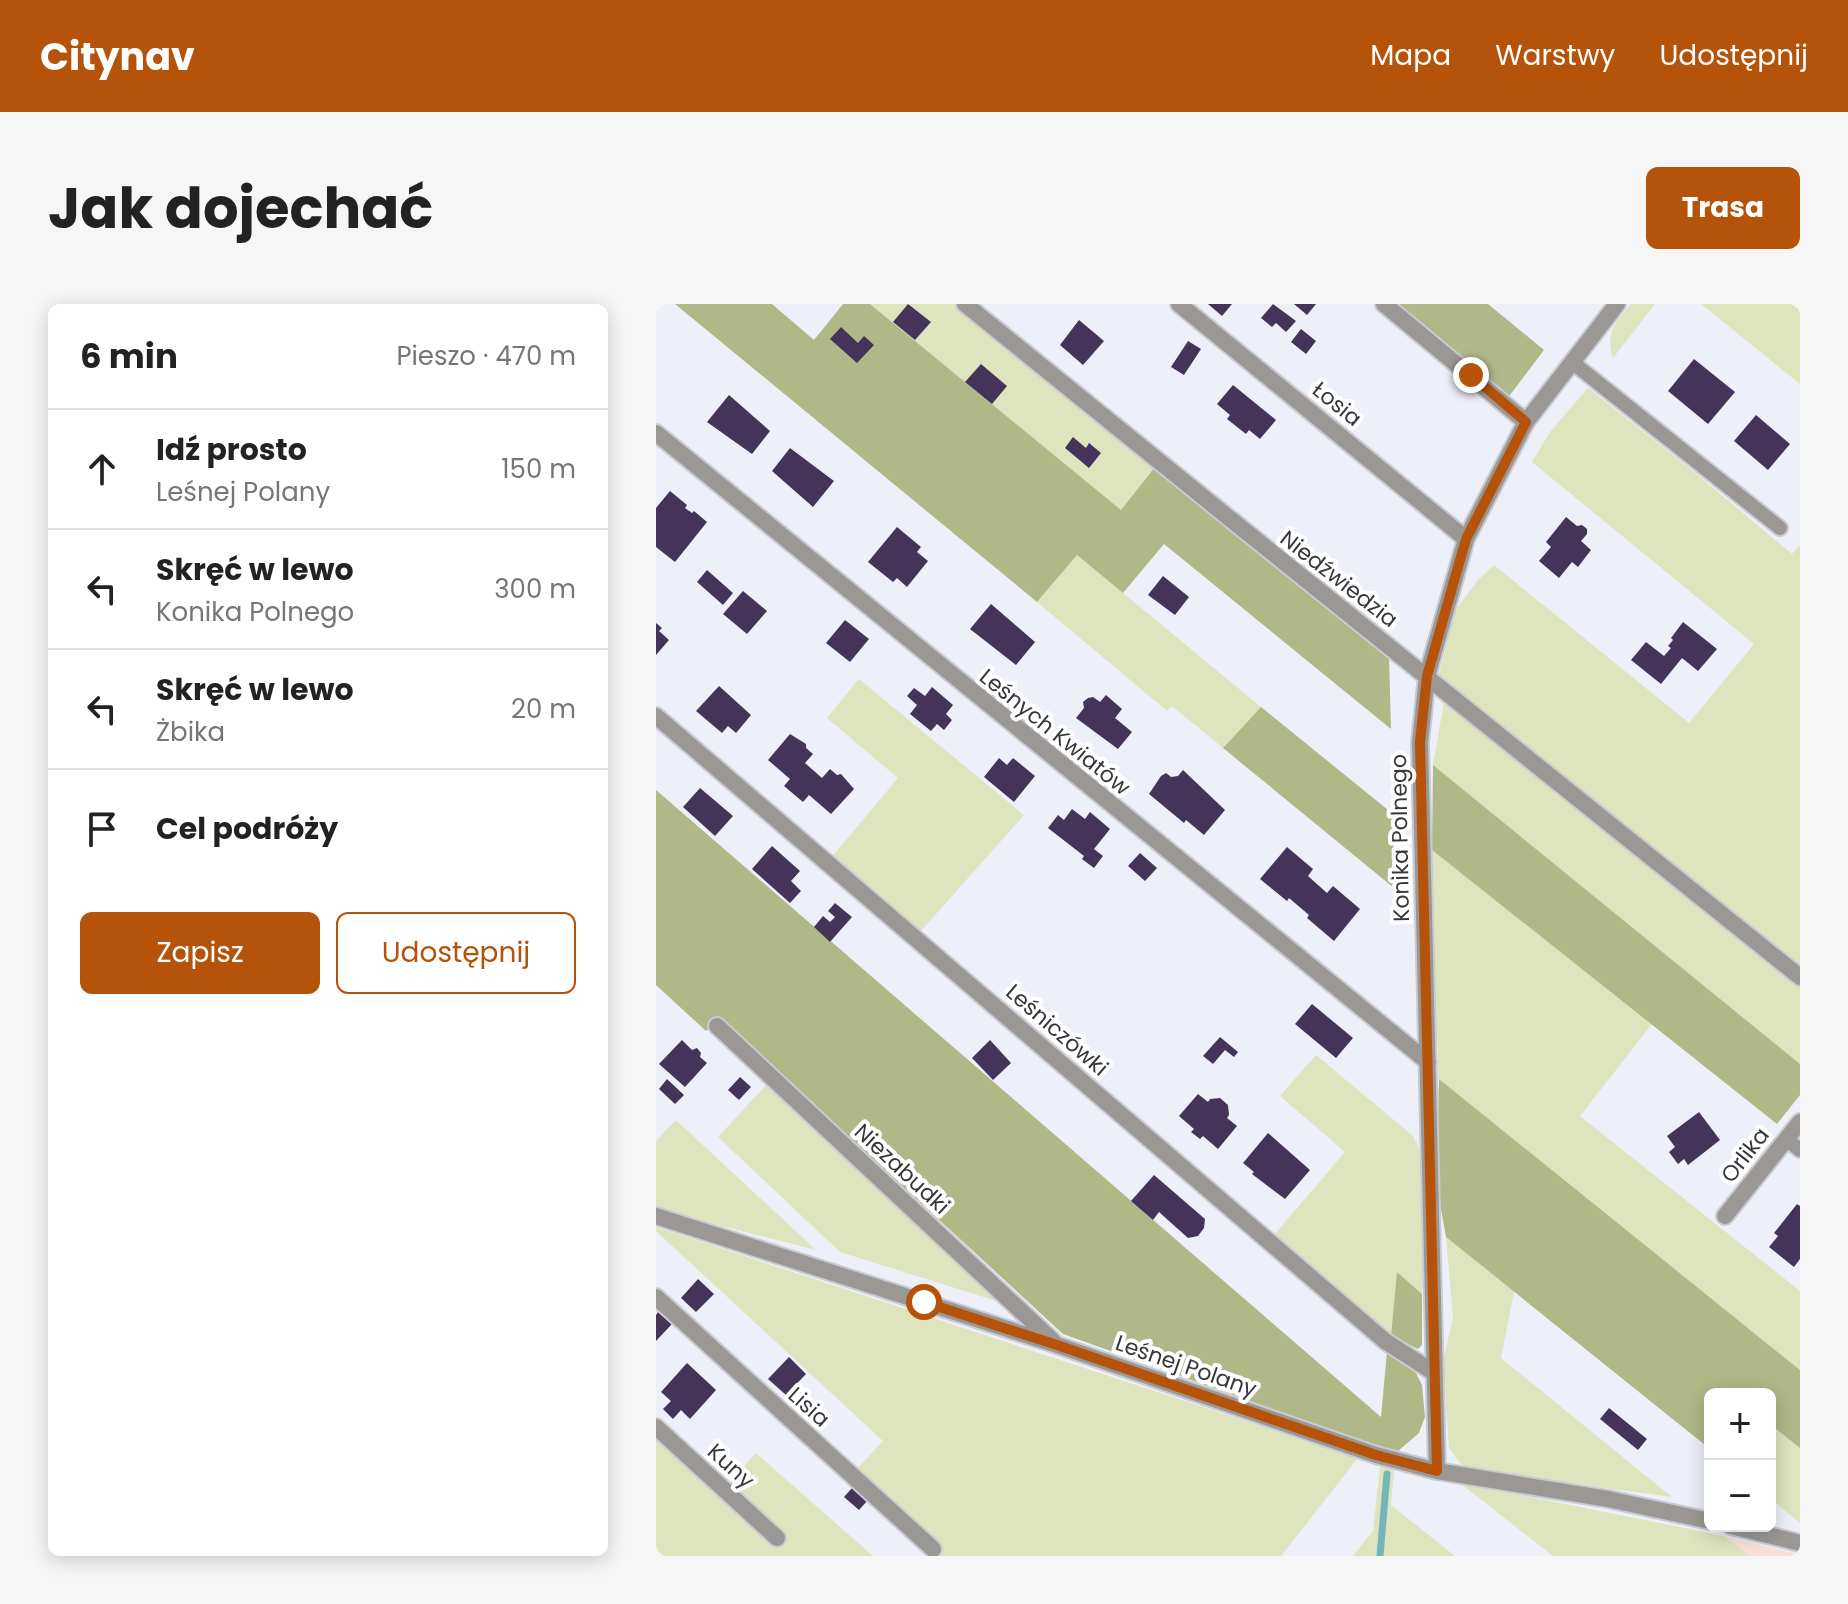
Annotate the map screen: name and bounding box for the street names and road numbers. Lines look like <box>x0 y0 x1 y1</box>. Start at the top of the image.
street label: Łosia <box>1306 375 1368 433</box>
street label: Niedźwiedzia <box>1274 523 1404 635</box>
street label: Leśnych Kwiatów <box>973 661 1137 803</box>
street label: Konika Polnego <box>1383 754 1417 922</box>
street label: Leśniczówki <box>999 977 1115 1083</box>
street label: Niezabudki <box>848 1117 956 1221</box>
street label: Orlika <box>1714 1121 1776 1189</box>
street label: Leśnej Polany <box>1111 1327 1261 1405</box>
street label: Lisia <box>781 1380 837 1434</box>
street label: Kuny <box>701 1437 762 1496</box>

